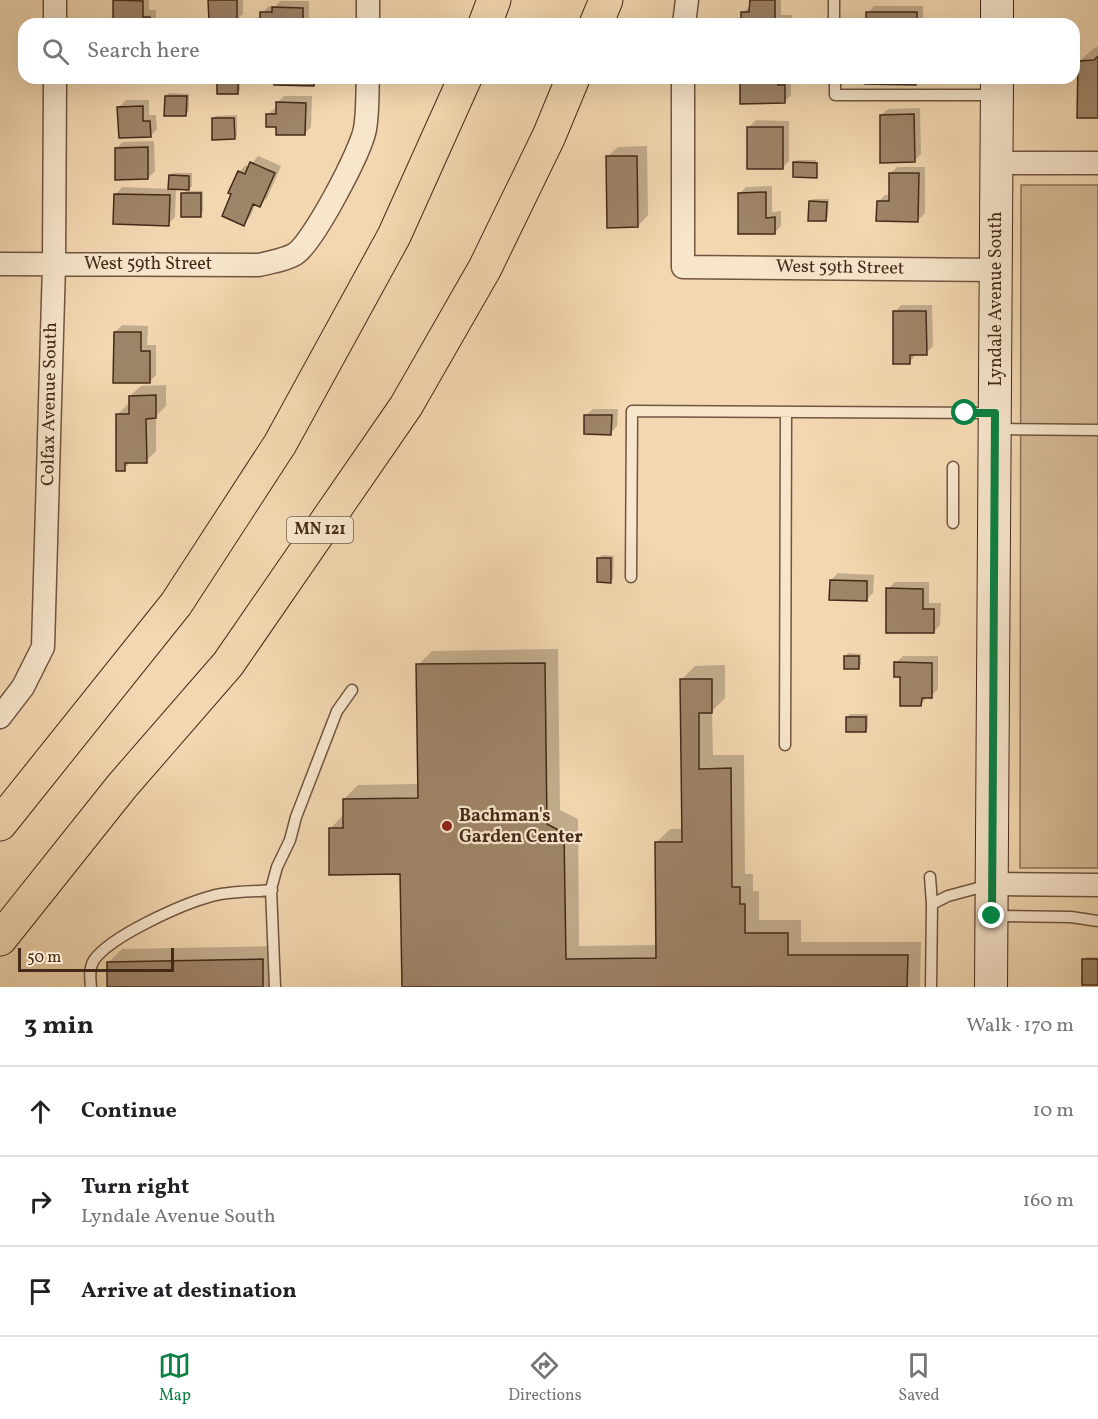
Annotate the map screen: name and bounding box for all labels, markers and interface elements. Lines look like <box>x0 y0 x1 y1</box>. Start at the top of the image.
search box <box>18 18 1080 84</box>
icon: search <box>39 35 72 68</box>
text: Search here <box>87 36 200 67</box>
street label: Lyndale Avenue South <box>984 211 1009 387</box>
street label: West 59th Street <box>84 252 212 277</box>
street label: West 59th Street <box>776 254 904 282</box>
street label: Colfax Avenue South <box>36 322 64 486</box>
route start <box>951 399 977 425</box>
road number: MN 121 <box>287 517 353 543</box>
place label: Bachman's Garden Center <box>459 804 583 850</box>
marker: Bachman's Garden Center <box>440 819 454 833</box>
route end <box>978 902 1004 928</box>
scale bar <box>18 945 174 972</box>
text: 50 m <box>27 947 61 969</box>
text: 3 min <box>24 1008 94 1044</box>
text: Walk · 170 m <box>966 1012 1074 1040</box>
icon: ahead <box>24 1095 57 1128</box>
text: Continue <box>81 1096 177 1127</box>
text: 10 m <box>1033 1097 1074 1125</box>
text: Turn right <box>81 1172 189 1203</box>
icon: right <box>24 1185 57 1218</box>
text: 160 m <box>1022 1187 1074 1215</box>
text: Lyndale Avenue South <box>81 1203 276 1231</box>
icon: arrive <box>24 1275 57 1308</box>
text: Arrive at destination <box>81 1276 297 1307</box>
tab: Map <box>158 1349 191 1407</box>
tab: Directions <box>508 1349 582 1407</box>
tab: Saved <box>898 1349 940 1407</box>

